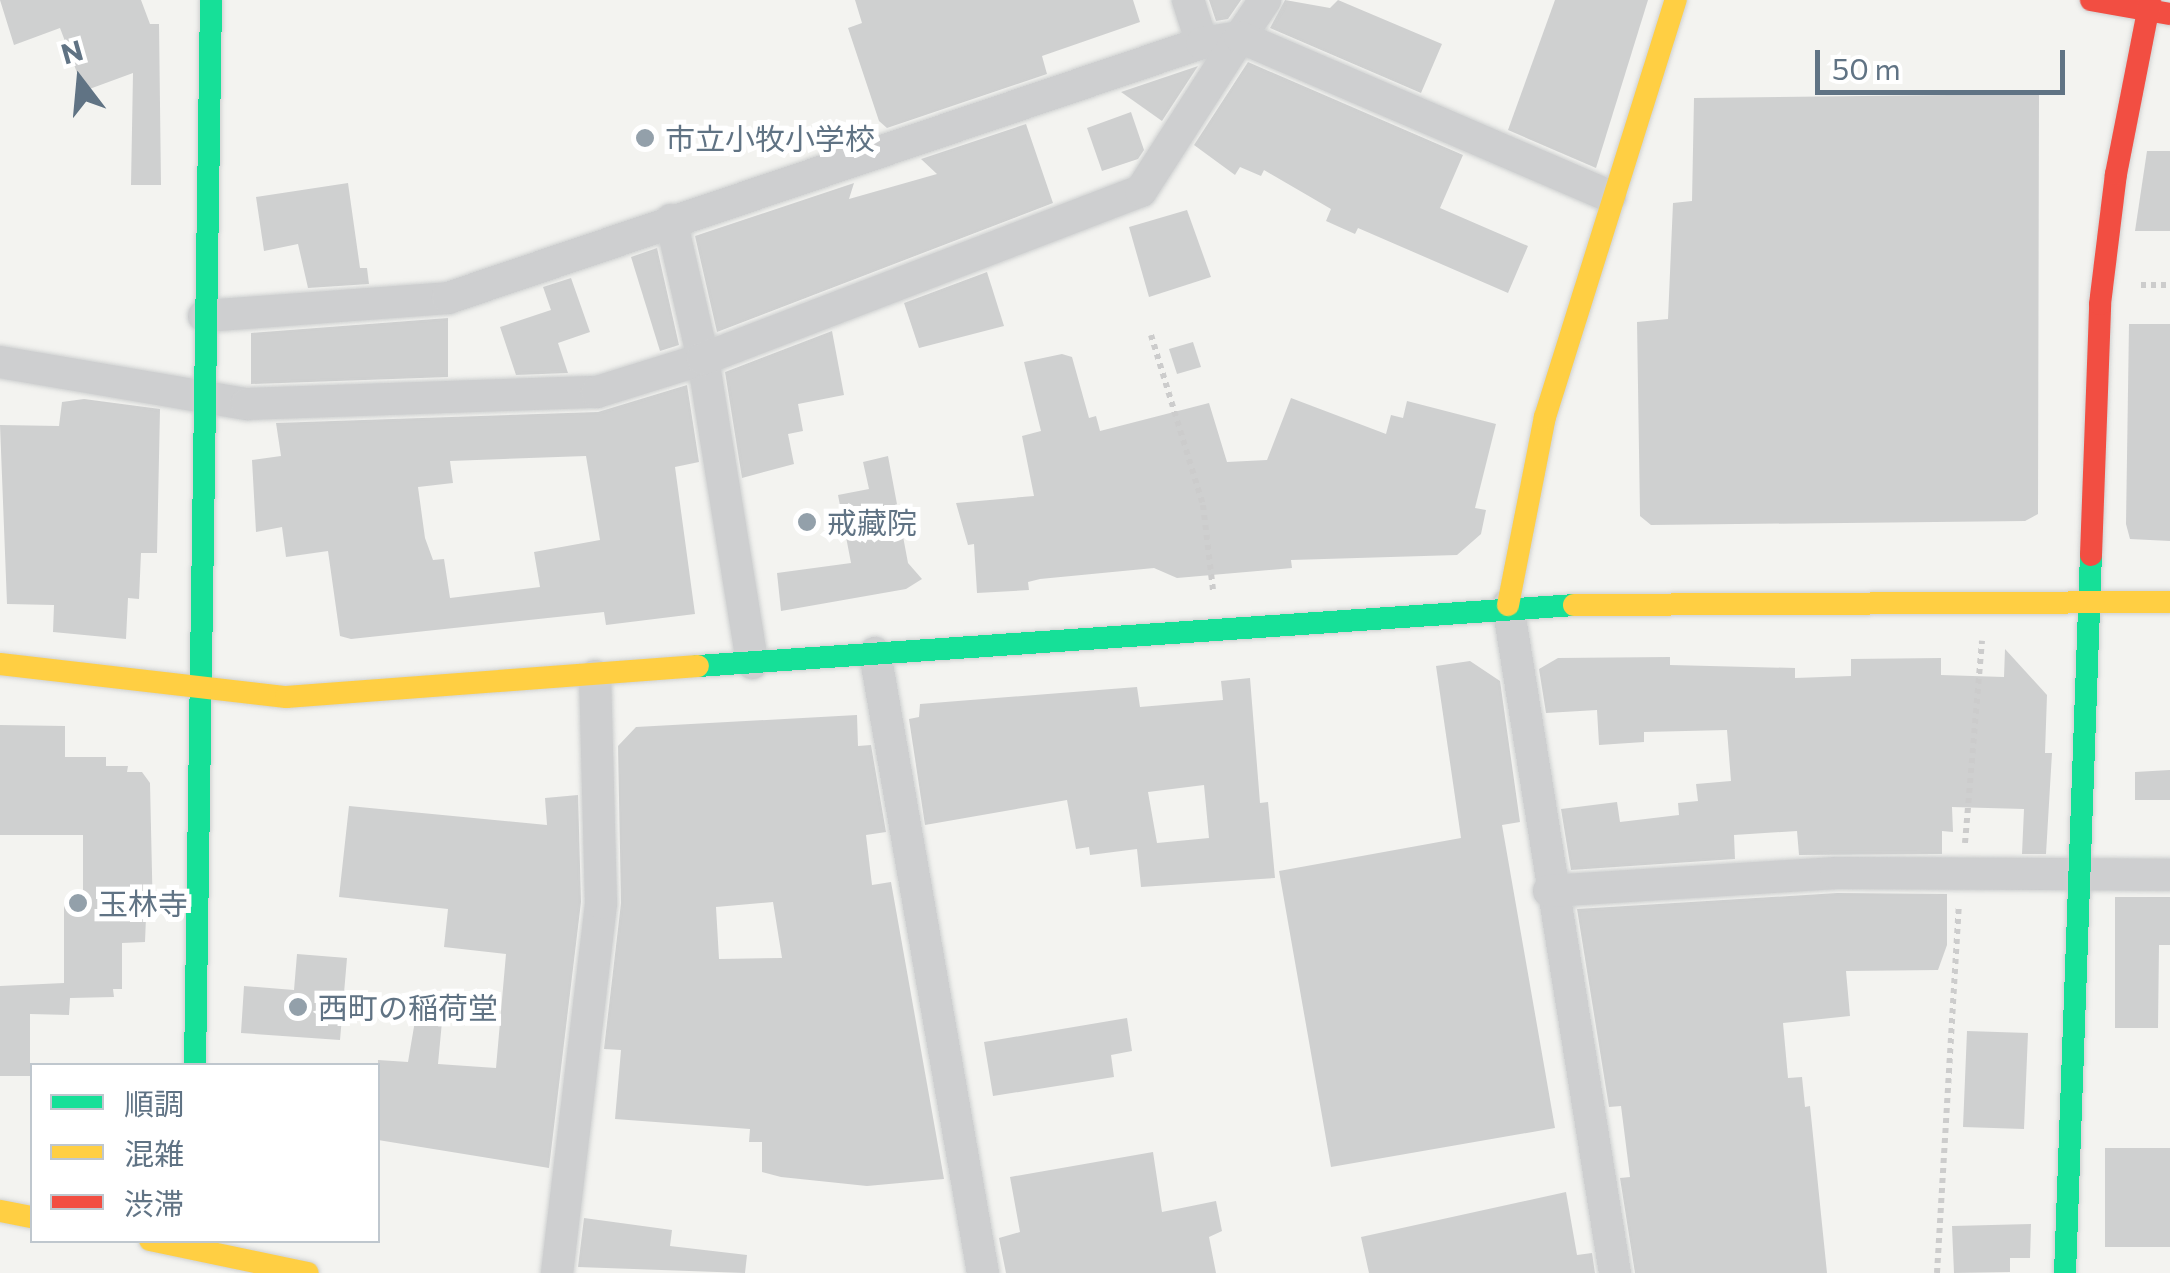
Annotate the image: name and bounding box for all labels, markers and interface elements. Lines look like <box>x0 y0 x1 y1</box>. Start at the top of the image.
north arrow <box>30 30 130 130</box>
scale bar <box>1820 30 2070 92</box>
text: N <box>57 32 87 70</box>
text: 50 m <box>1832 49 1901 86</box>
place label: 市立小牧小学校 <box>665 120 875 156</box>
marker: 市立小牧小学校 <box>634 127 656 149</box>
place label: 戒藏院 <box>827 504 917 540</box>
marker: 戒藏院 <box>796 511 818 533</box>
place label: 玉林寺 <box>98 885 188 921</box>
marker: 玉林寺 <box>67 892 89 914</box>
place label: 西町の稲荷堂 <box>318 989 498 1025</box>
marker: 西町の稲荷堂 <box>287 996 309 1018</box>
legend <box>30 1063 380 1243</box>
text: 順調 <box>124 1084 184 1121</box>
text: 混雑 <box>124 1134 184 1171</box>
text: 渋滞 <box>124 1184 184 1221</box>

